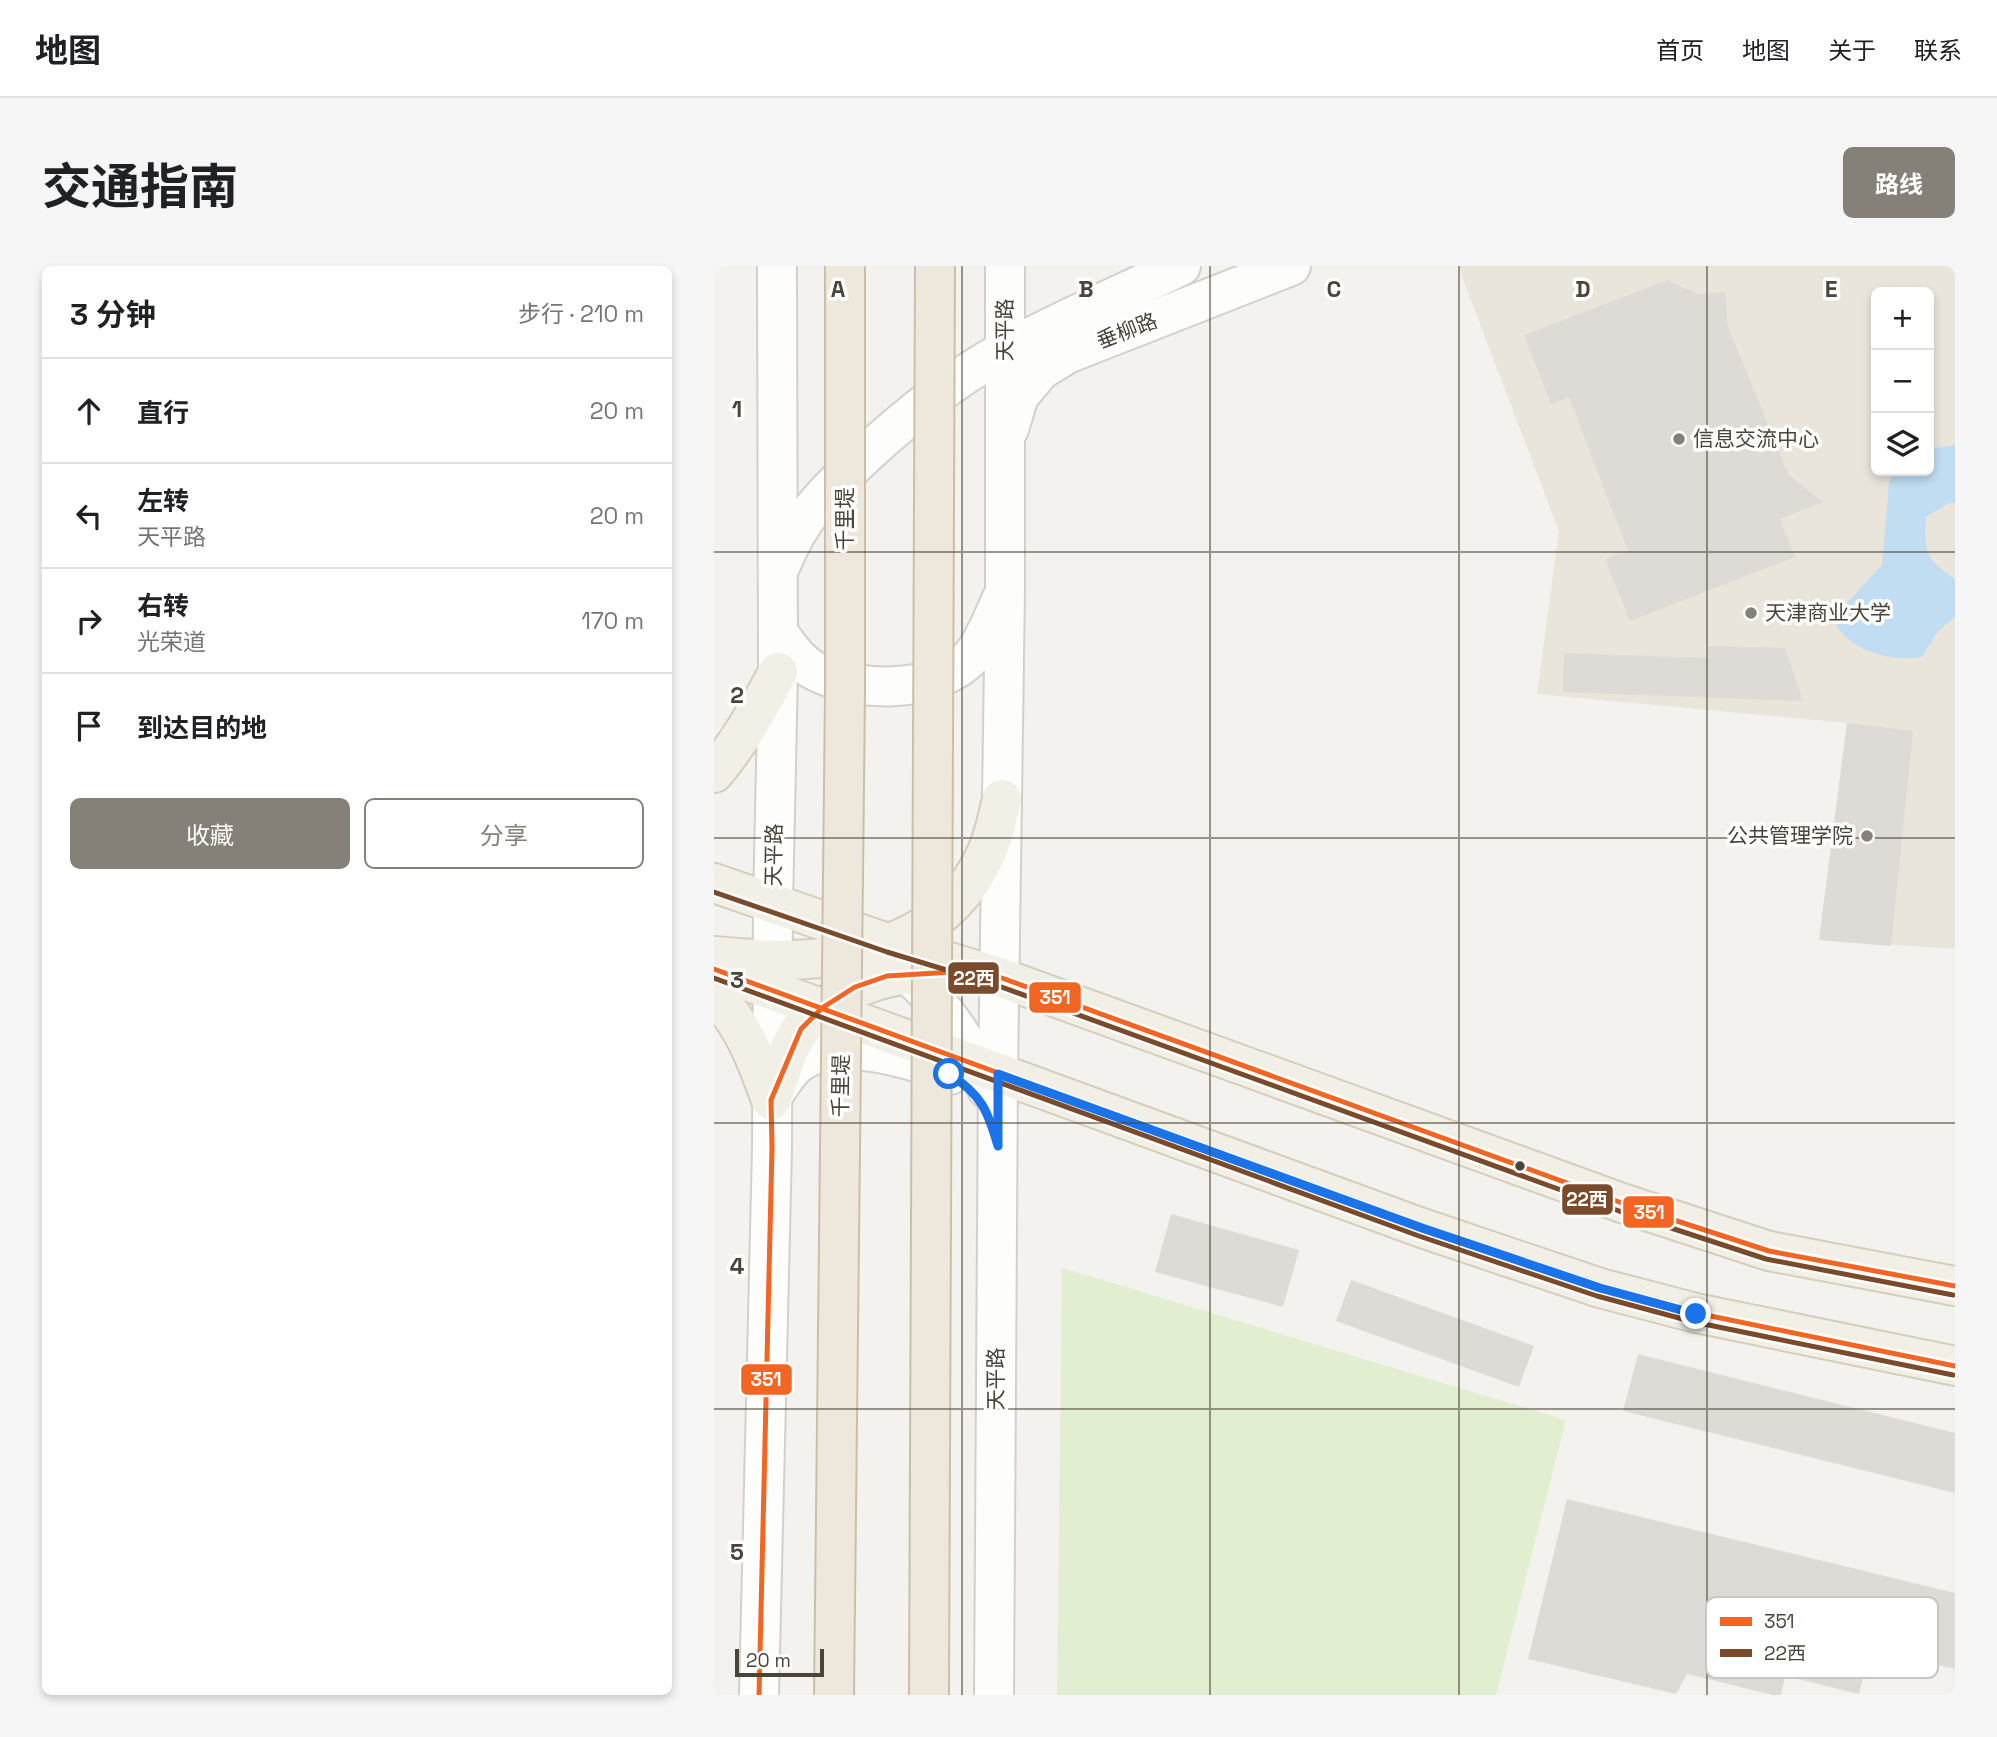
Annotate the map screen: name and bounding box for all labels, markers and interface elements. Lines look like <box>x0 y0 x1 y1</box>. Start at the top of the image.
text: 地图 <box>35 30 101 72</box>
text: 首页 <box>1656 35 1704 66</box>
text: 地图 <box>1742 35 1790 66</box>
text: 关于 <box>1828 35 1876 66</box>
text: 联系 <box>1914 35 1962 66</box>
button: 路线 <box>1843 147 1955 218</box>
text: 交通指南 <box>42 156 238 218</box>
text: A <box>831 274 846 304</box>
text: B <box>1078 274 1094 304</box>
text: C <box>1327 274 1341 304</box>
text: D <box>1575 274 1591 304</box>
text: E <box>1825 274 1837 304</box>
map controls <box>1871 287 1934 476</box>
button: + <box>1871 287 1934 350</box>
text: 3 分钟 <box>70 295 156 334</box>
text: 步行 · 210 m <box>518 299 644 329</box>
street label: 天平路 <box>991 299 1018 362</box>
street label: 垂柳路 <box>1093 307 1161 354</box>
button: − <box>1871 350 1934 413</box>
icon: ahead <box>70 392 108 430</box>
text: 1 <box>732 394 742 424</box>
text: 直行 <box>137 396 189 430</box>
text: 20 m <box>590 396 644 426</box>
button: layers <box>1871 413 1934 476</box>
place label: 信息交流中心 <box>1693 425 1819 452</box>
marker: 信息交流中心 <box>1671 431 1687 447</box>
text: 左转 <box>137 484 189 518</box>
street label: 千里堤 <box>831 488 858 551</box>
icon: left <box>70 497 108 535</box>
text: 20 m <box>590 501 644 531</box>
text: 天平路 <box>137 522 206 552</box>
text: 右转 <box>137 589 189 623</box>
place label: 天津商业大学 <box>1765 599 1891 626</box>
icon: right <box>70 602 108 640</box>
marker: 天津商业大学 <box>1743 605 1759 621</box>
text: 170 m <box>581 606 644 636</box>
text: 光荣道 <box>137 627 206 657</box>
text: 2 <box>730 680 744 710</box>
icon: arrive <box>70 707 108 745</box>
text: 到达目的地 <box>137 711 267 745</box>
button: 收藏 <box>70 798 350 869</box>
button: 分享 <box>364 798 644 869</box>
place label: 公共管理学院 <box>1727 822 1853 849</box>
street label: 天平路 <box>759 823 788 887</box>
marker: 公共管理学院 <box>1859 828 1875 844</box>
line badge: 22西 <box>947 961 1000 995</box>
text: 3 <box>730 965 744 995</box>
text: 22西 <box>953 966 995 991</box>
line badge: 351 <box>1028 981 1082 1014</box>
text: 351 <box>1039 985 1071 1010</box>
street label: 千里堤 <box>826 1054 855 1118</box>
route start <box>933 1058 964 1089</box>
unlabelled marker <box>1513 1159 1527 1173</box>
line badge: 22西 <box>1561 1183 1614 1216</box>
text: 22西 <box>1566 1187 1608 1212</box>
line badge: 351 <box>1622 1195 1675 1229</box>
text: 351 <box>1633 1200 1665 1225</box>
text: 4 <box>730 1251 745 1281</box>
route end <box>1680 1298 1711 1329</box>
street label: 天平路 <box>982 1348 1009 1411</box>
line badge: 351 <box>740 1363 793 1396</box>
text: 351 <box>750 1367 782 1392</box>
text: 5 <box>730 1537 744 1567</box>
legend <box>1706 1597 1938 1678</box>
text: 351 <box>1764 1609 1795 1634</box>
text: 22西 <box>1764 1641 1806 1666</box>
scale bar <box>735 1646 824 1678</box>
text: 20 m <box>746 1648 791 1673</box>

